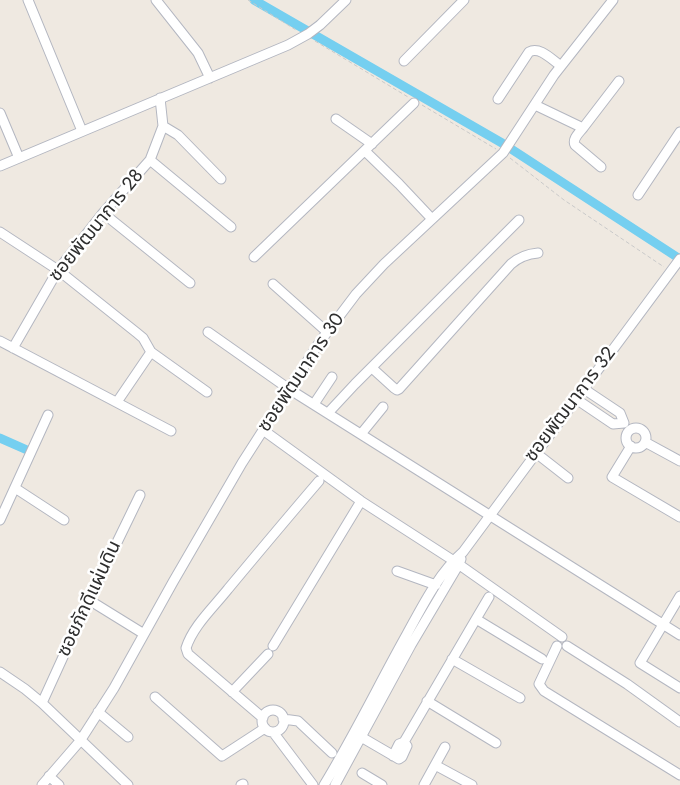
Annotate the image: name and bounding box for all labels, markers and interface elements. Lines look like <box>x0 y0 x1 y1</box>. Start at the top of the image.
street label: ซอยพัฒนาการ 28 <box>45 165 149 287</box>
street label: ซอยพัฒนาการ 30 <box>254 309 350 437</box>
street label: ซอยพัฒนาการ 32 <box>520 343 622 467</box>
street label: ซอยภักดีแผ่นดิน <box>53 537 127 661</box>

